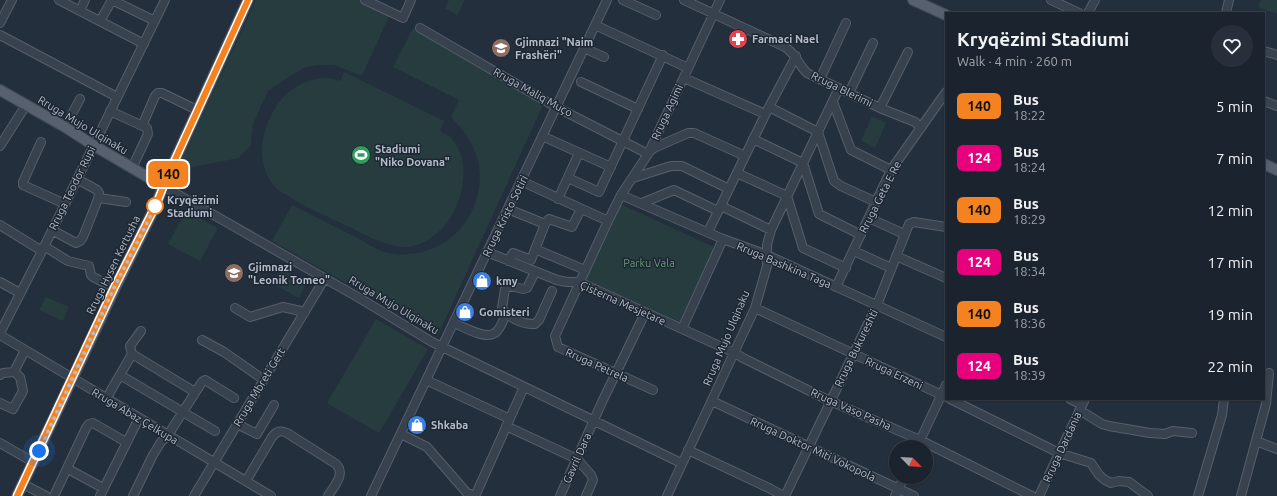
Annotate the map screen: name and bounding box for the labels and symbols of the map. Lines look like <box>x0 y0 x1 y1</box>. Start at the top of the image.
pharmacy icon: Farmaci Nael <box>727 28 749 50</box>
place label: Farmaci Nael <box>752 33 819 45</box>
place label: Gjimnazi "Naim Frashëri" <box>515 36 593 61</box>
school or university icon: Gjimnazi "Naim Frashëri" <box>490 37 512 59</box>
street label: Rruga Maliq Muço <box>491 65 575 119</box>
street label: Rruga Blerimi <box>809 69 875 109</box>
street label: Rruga Agimi <box>649 82 685 142</box>
street label: Rruga Mujo Ulqinaku <box>36 93 130 157</box>
place label: Stadiumi "Niko Dovana" <box>375 143 450 168</box>
street label: Rruga Teodor Rupi <box>47 144 97 232</box>
sports icon: Stadiumi "Niko Dovana" <box>350 144 372 166</box>
street label: Rruga Geta E Re <box>857 159 903 235</box>
line badge: 140 <box>145 161 191 187</box>
street label: Rruga Kristo Sotiri <box>480 173 530 259</box>
place label: Kryqëzimi Stadiumi <box>167 194 219 219</box>
marker: Kryqëzimi Stadiumi <box>146 197 164 215</box>
street label: Rruga Hysen Kertusha <box>84 214 142 316</box>
street label: Rruga Bashkina Taga <box>735 240 833 290</box>
park label: Parku Vala <box>623 257 675 269</box>
place label: Gjimnazi "Leonik Tomeo" <box>248 261 330 286</box>
school or university icon: Gjimnazi "Leonik Tomeo" <box>223 262 245 284</box>
shop icon: kmy <box>471 270 493 292</box>
street label: Rruga Mujo Ulqinaku <box>347 273 441 337</box>
place label: kmy <box>496 275 518 287</box>
street label: Çisterna Mesjetare <box>578 279 668 327</box>
street label: Rruga Mujo Ulqinaku <box>700 288 752 388</box>
shop icon: Gomisteri <box>454 301 476 323</box>
place label: Gomisteri <box>479 306 529 318</box>
street label: Rruga Bukureshti <box>832 307 880 389</box>
street label: Rruga Mbreti Gert <box>231 345 288 428</box>
street label: Rruga Petrela <box>564 346 630 384</box>
street label: Rruga Erzeni <box>863 354 925 392</box>
street label: Rruga Abaz Çelkupa <box>90 386 180 446</box>
street label: Rruga Vaso Pasha <box>809 386 893 432</box>
street label: Rruga Dardania <box>1040 410 1084 484</box>
shop icon: Shkaba <box>406 414 428 436</box>
street label: Rruga Doktor Miti Vokopola <box>748 415 878 483</box>
place label: Shkaba <box>431 419 468 431</box>
street label: Gavril Dara <box>561 431 593 485</box>
north arrow <box>889 440 933 484</box>
your location <box>29 441 49 461</box>

